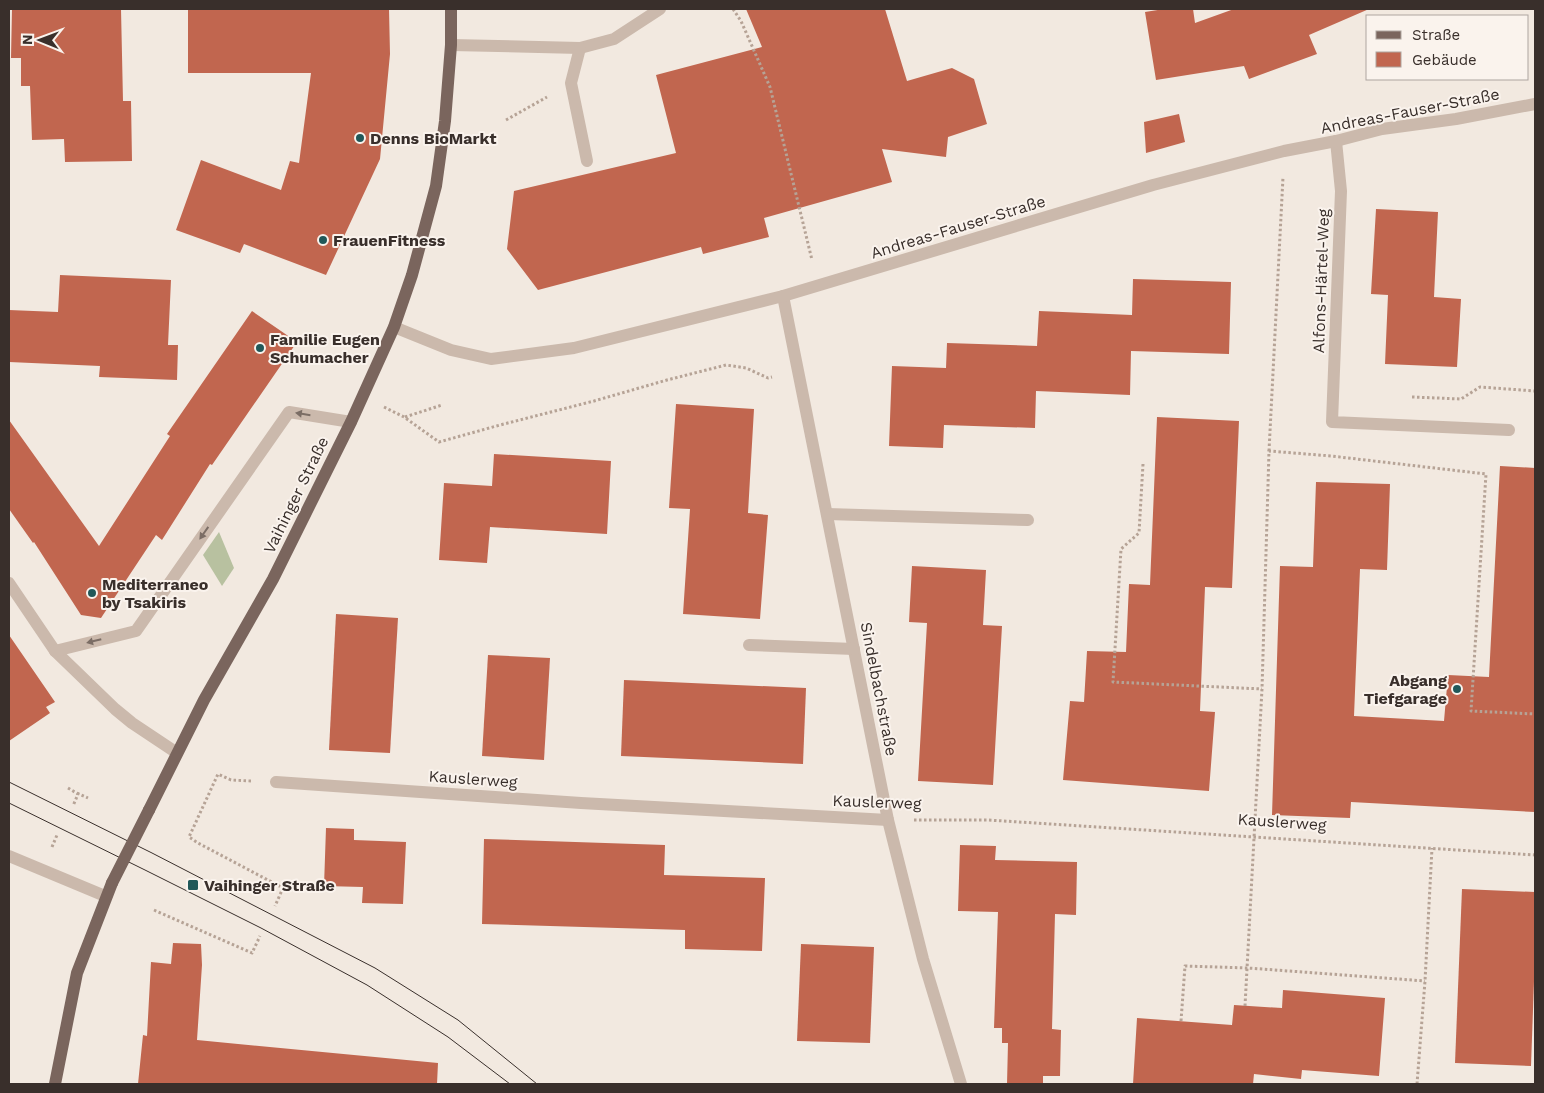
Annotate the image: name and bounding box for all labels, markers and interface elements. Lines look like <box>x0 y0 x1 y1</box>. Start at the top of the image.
north arrow <box>15 15 65 65</box>
legend <box>1366 15 1529 80</box>
text: Straße <box>1412 26 1460 44</box>
text: N <box>19 34 35 45</box>
text: Gebäude <box>1412 51 1477 69</box>
street label: Andreas-Fauser-Straße <box>1319 84 1501 138</box>
place label: Denns BioMarkt <box>370 129 496 148</box>
marker: Denns BioMarkt <box>354 132 366 144</box>
street label: Andreas-Fauser-Straße <box>868 191 1048 263</box>
street label: Alfons-Härtel-Weg <box>1309 208 1333 354</box>
place label: FrauenFitness <box>333 231 446 250</box>
marker: FrauenFitness <box>317 234 329 246</box>
place label: Familie Eugen Schumacher <box>270 330 380 367</box>
marker: Familie Eugen Schumacher <box>254 342 266 354</box>
one-way arrow <box>294 410 310 418</box>
street label: Vaihinger Straße <box>259 434 333 556</box>
one-way arrow <box>199 526 209 540</box>
place label: Mediterraneo by Tsakiris <box>102 575 209 612</box>
marker: Mediterraneo by Tsakiris <box>86 587 98 599</box>
street label: Sindelbachstraße <box>857 620 901 758</box>
one-way arrow <box>86 637 101 645</box>
place label: Abgang Tiefgarage <box>1364 671 1447 708</box>
marker: Abgang Tiefgarage <box>1451 683 1463 695</box>
street label: Kauslerweg <box>428 766 519 792</box>
street label: Kauslerweg <box>832 791 922 813</box>
street label: Kauslerweg <box>1237 809 1328 835</box>
place label: Vaihinger Straße <box>204 876 335 895</box>
marker: Vaihinger Straße <box>186 878 200 892</box>

